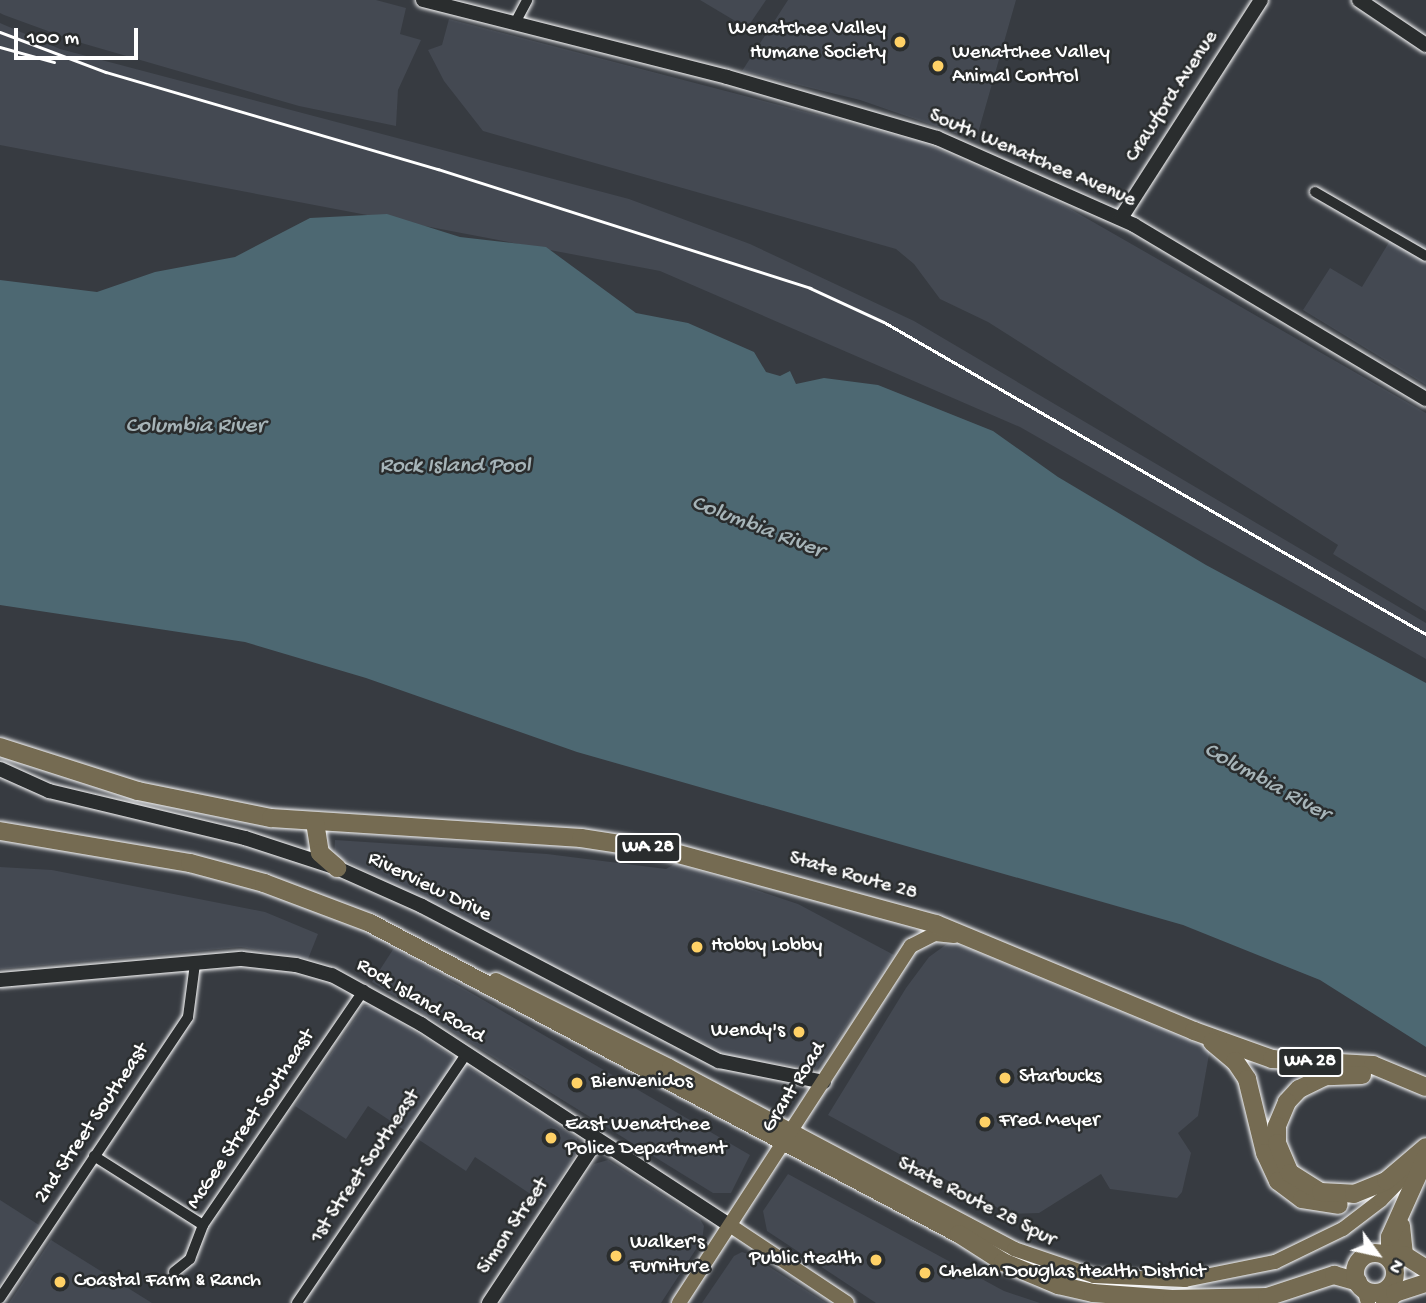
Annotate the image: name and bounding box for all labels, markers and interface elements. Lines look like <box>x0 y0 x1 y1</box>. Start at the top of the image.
scale bar <box>18 14 142 58</box>
place label: Wenatchee Valley Humane Society <box>728 17 886 67</box>
street label: Crawford Avenue <box>1121 26 1225 168</box>
text: 100 m <box>27 27 79 52</box>
marker: Wenatchee Valley Humane Society <box>892 34 908 50</box>
place label: Wenatchee Valley Animal Control <box>952 41 1110 91</box>
marker: Wenatchee Valley Animal Control <box>930 58 946 74</box>
street label: South Wenatchee Avenue <box>925 104 1139 214</box>
water label: Columbia River <box>125 413 265 441</box>
water label: Rock Island Pool <box>380 453 530 481</box>
water label: Columbia River <box>687 490 827 566</box>
water label: Columbia River <box>1198 737 1334 829</box>
road number: WA 28 <box>615 832 681 863</box>
street label: Riverview Drive <box>363 847 495 929</box>
street label: State Route 28 <box>786 847 920 907</box>
place label: Hobby Lobby <box>711 934 822 960</box>
marker: Hobby Lobby <box>689 939 705 955</box>
street label: Rock Island Road <box>351 954 489 1050</box>
place label: Wendy's <box>711 1019 785 1045</box>
marker: Wendy's <box>791 1024 807 1040</box>
street label: McGee Street Southeast <box>182 1025 322 1215</box>
street label: Grant Road <box>757 1038 833 1138</box>
street label: 2nd Street Southeast <box>30 1039 156 1209</box>
road number: WA 28 <box>1277 1046 1343 1078</box>
place label: Starbucks <box>1019 1065 1102 1091</box>
place label: Bienvenidos <box>591 1070 693 1096</box>
marker: Starbucks <box>997 1070 1013 1086</box>
marker: Bienvenidos <box>569 1075 585 1091</box>
street label: 1st Street Southeast <box>305 1085 427 1249</box>
place label: Fred Meyer <box>999 1109 1099 1135</box>
place label: East Wenatchee Police Department <box>565 1113 726 1163</box>
marker: Fred Meyer <box>977 1114 993 1130</box>
marker: East Wenatchee Police Department <box>543 1130 559 1146</box>
street label: State Route 28 Spur <box>892 1152 1060 1254</box>
street label: Simon Street <box>473 1174 555 1280</box>
north arrow <box>1342 1219 1412 1289</box>
place label: Walker's Furniture <box>630 1231 709 1281</box>
place label: Public Health <box>749 1247 862 1273</box>
marker: Walker's Furniture <box>608 1248 624 1264</box>
marker: Public Health <box>868 1252 884 1268</box>
text: N <box>1382 1254 1408 1277</box>
place label: Chelan Douglas Health District <box>939 1260 1205 1286</box>
marker: Chelan Douglas Health District <box>917 1265 933 1281</box>
place label: Coastal Farm & Ranch <box>74 1269 261 1295</box>
marker: Coastal Farm & Ranch <box>52 1274 68 1290</box>

